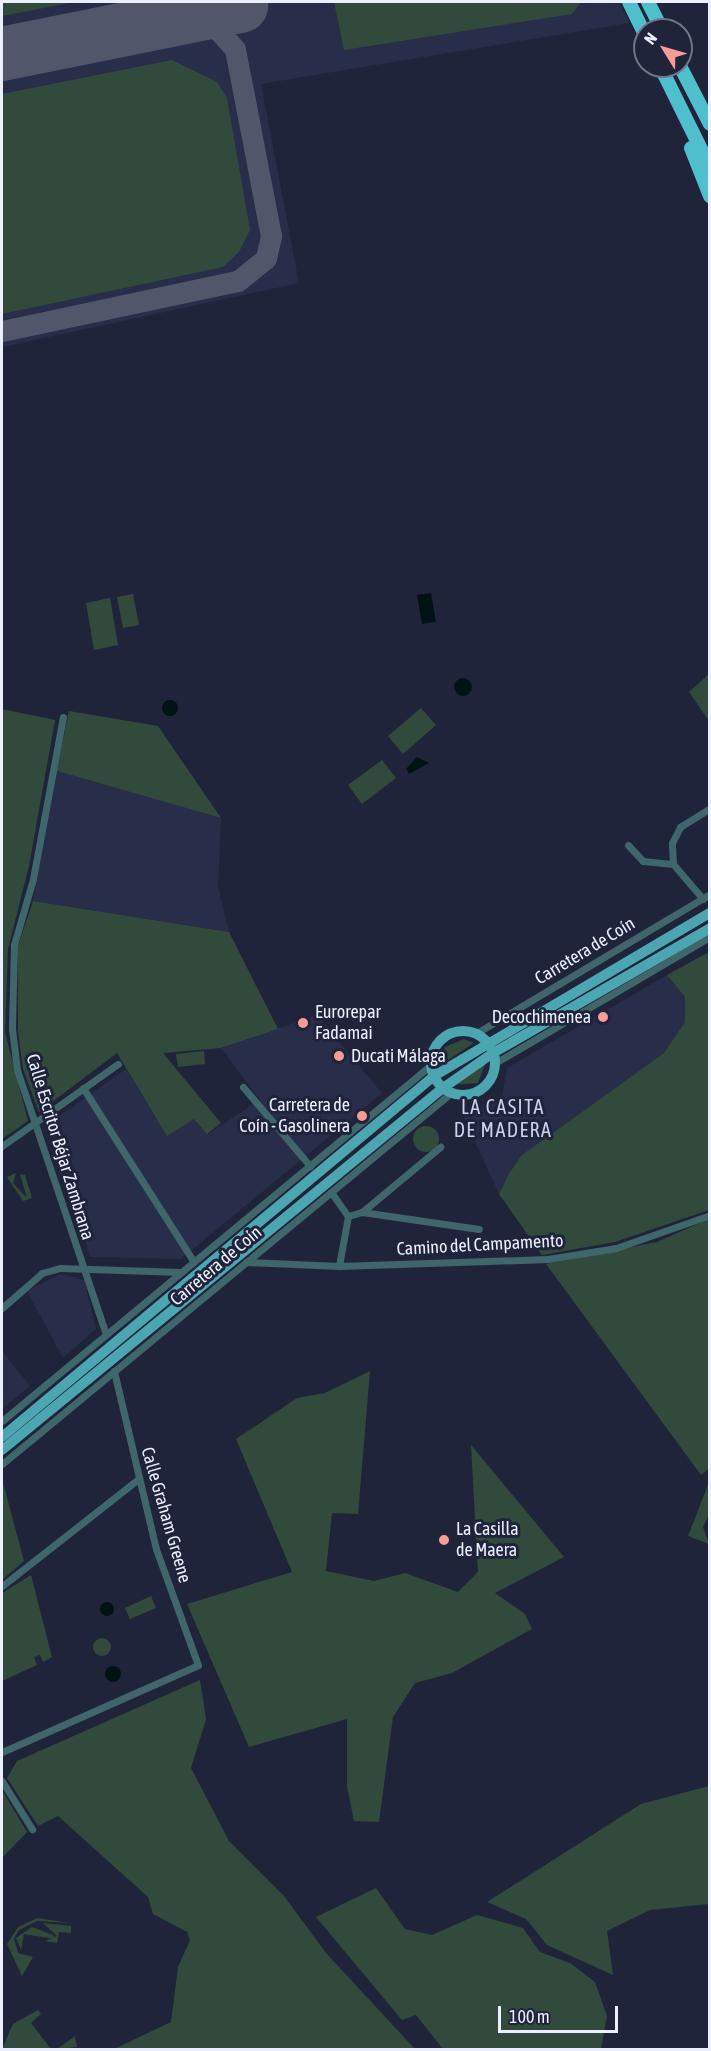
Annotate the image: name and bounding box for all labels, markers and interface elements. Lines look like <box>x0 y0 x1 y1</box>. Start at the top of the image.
north arrow <box>633 18 693 78</box>
text: N <box>640 29 660 48</box>
street label: Carretera de Coín <box>531 913 639 989</box>
place label: Eurorepar Fadamai <box>315 1002 381 1044</box>
place label: Decochimenea <box>492 1006 591 1028</box>
marker: Decochimenea <box>596 1010 610 1024</box>
marker: Eurorepar Fadamai <box>296 1016 310 1030</box>
place label: Ducati Málaga <box>351 1045 446 1067</box>
marker: Ducati Málaga <box>332 1049 346 1063</box>
street label: Calle Escritor Béjar Zambrana <box>21 1051 99 1243</box>
place label: Carretera de Coín - Gasolinera <box>239 1095 350 1138</box>
district label: LA CASITA DE MADERA <box>454 1095 552 1142</box>
marker: Carretera de Coín - Gasolinera <box>355 1109 369 1123</box>
street label: Carretera de Coín <box>166 1221 266 1311</box>
street label: Camino del Campamento <box>396 1230 564 1260</box>
street label: Calle Graham Greene <box>136 1445 196 1585</box>
place label: La Casilla de Maera <box>456 1519 519 1562</box>
marker: La Casilla de Maera <box>437 1533 451 1547</box>
scale bar <box>501 1994 621 2032</box>
text: 100 m <box>509 2006 550 2027</box>

